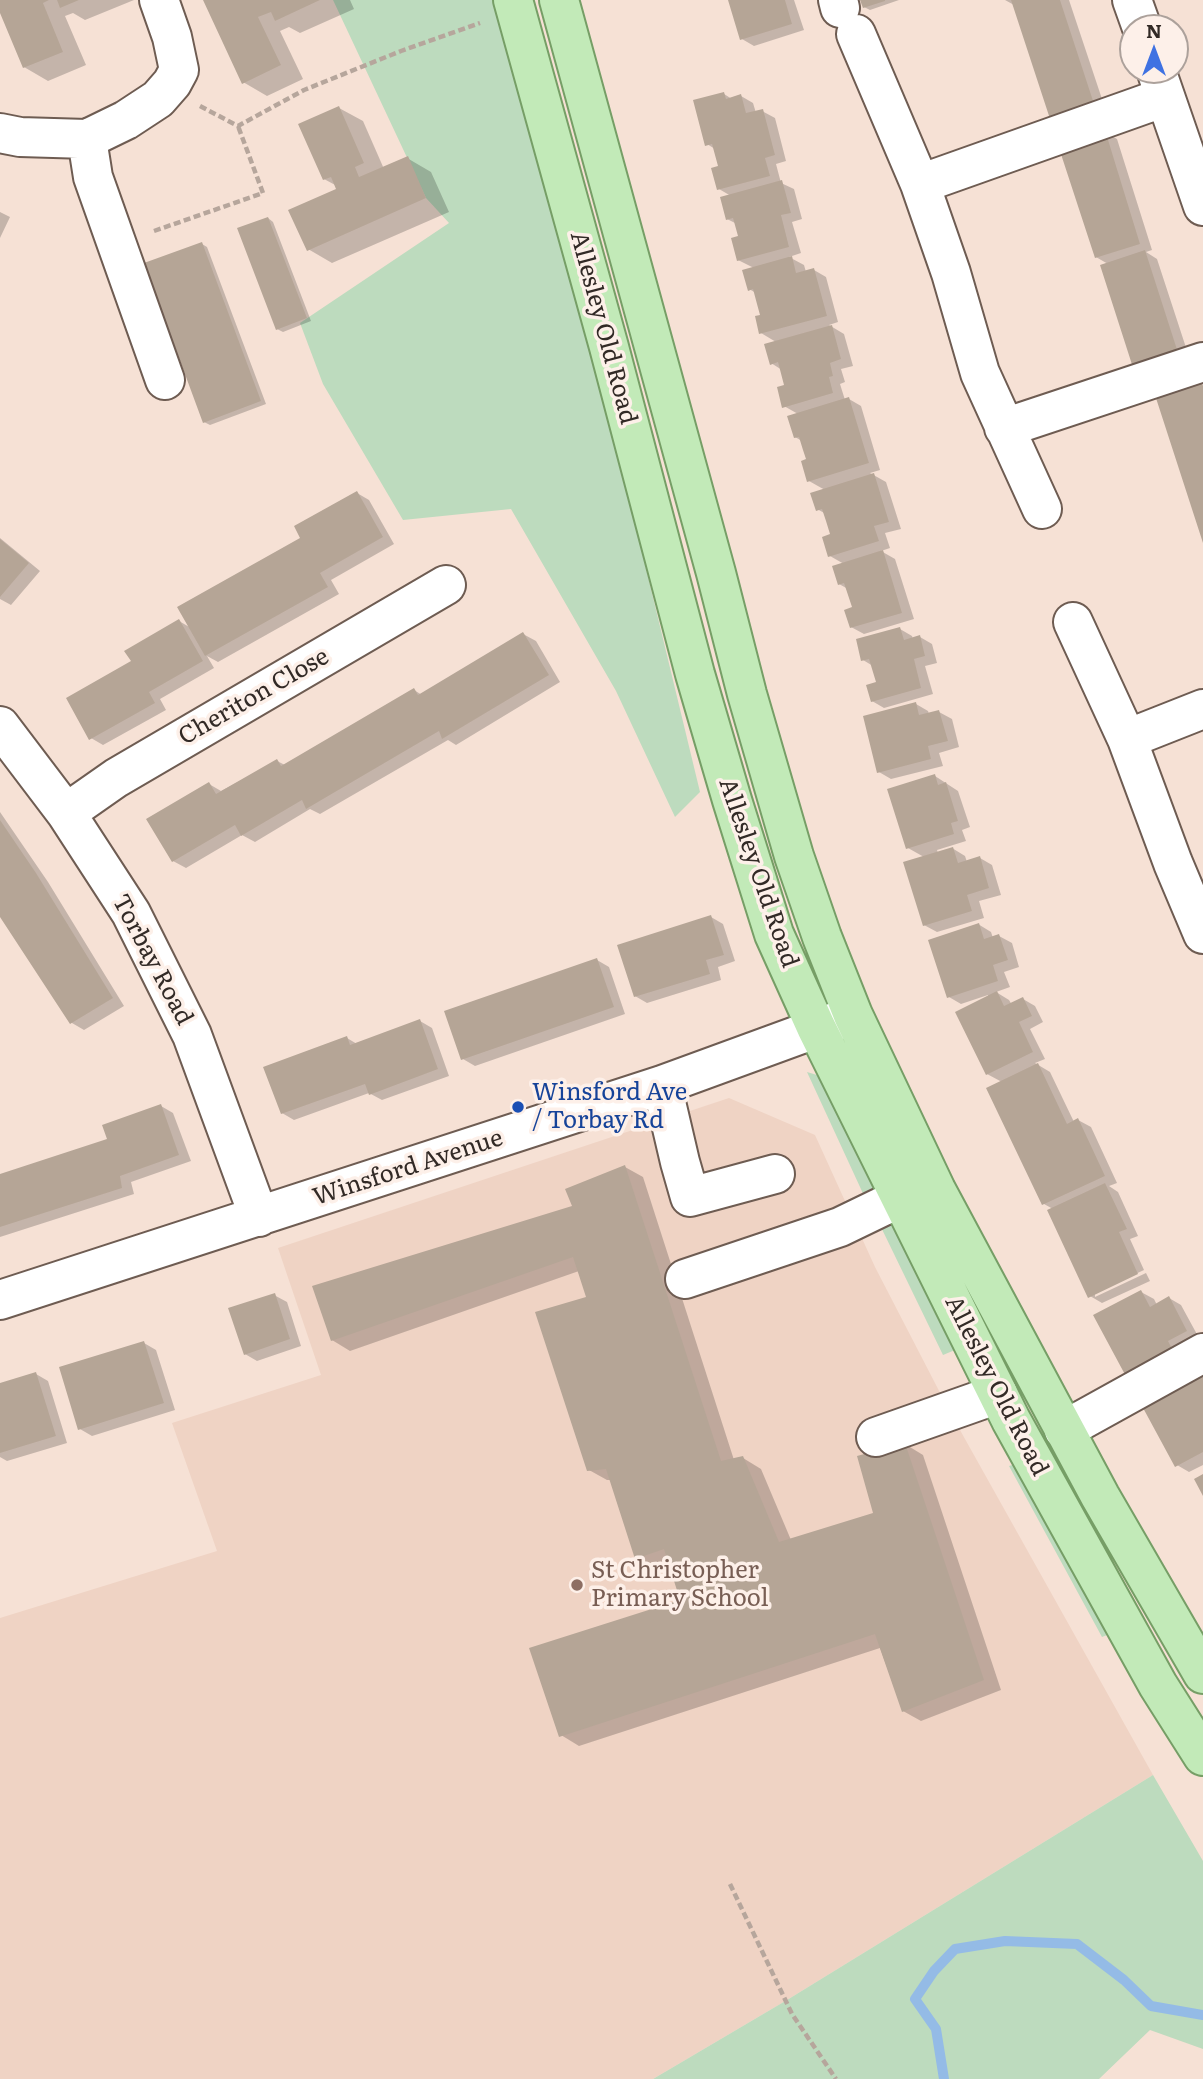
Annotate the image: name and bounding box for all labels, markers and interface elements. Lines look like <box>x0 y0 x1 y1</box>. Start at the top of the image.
north arrow <box>1119 14 1189 84</box>
text: N <box>1146 16 1162 44</box>
street label: Allesley Old Road <box>563 228 643 428</box>
street label: Cheriton Close <box>174 642 334 752</box>
street label: Allesley Old Road <box>712 774 804 972</box>
street label: Torbay Road <box>106 890 198 1030</box>
place label: Winsford Ave / Torbay Rd <box>532 1079 687 1135</box>
marker: Winsford Ave / Torbay Rd <box>510 1099 526 1115</box>
street label: Winsford Avenue <box>309 1124 507 1212</box>
street label: Allesley Old Road <box>938 1291 1054 1481</box>
place label: St Christopher Primary School <box>591 1557 768 1613</box>
marker: St Christopher Primary School <box>569 1577 585 1593</box>

